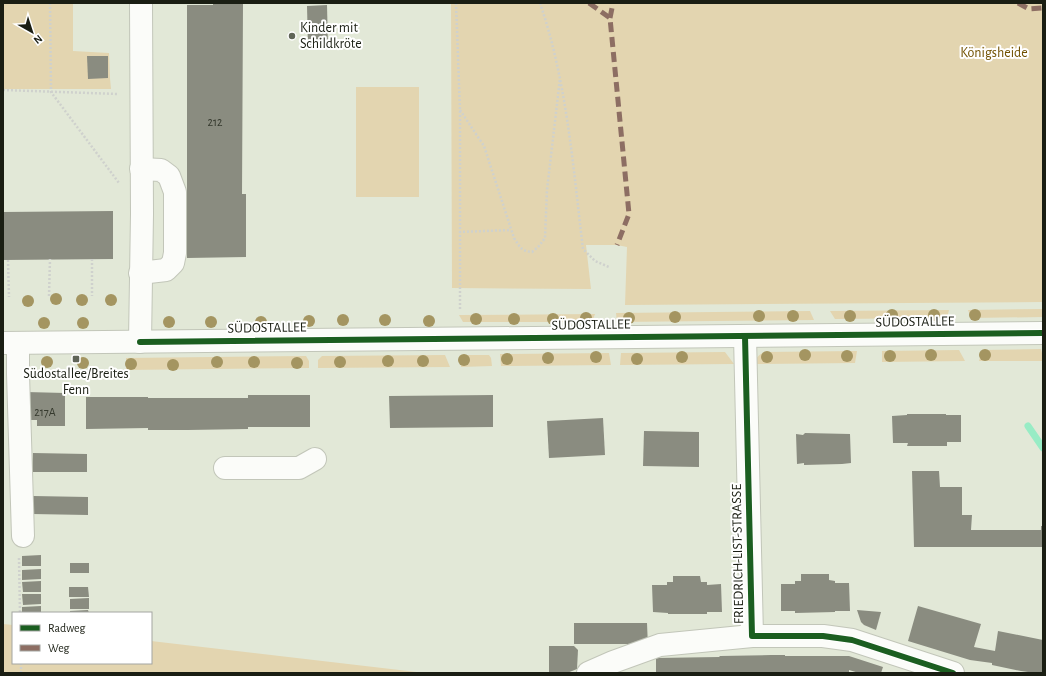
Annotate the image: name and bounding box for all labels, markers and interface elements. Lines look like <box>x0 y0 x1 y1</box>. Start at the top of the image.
north arrow <box>12 12 52 52</box>
place label: Kinder mit Schildkröte <box>300 21 362 51</box>
marker: Kinder mit Schildkröte <box>287 31 297 41</box>
text: N <box>32 33 44 46</box>
park label: Königsheide <box>960 46 1028 60</box>
house number: 212 <box>207 116 223 128</box>
street label: SÜDOSTALLEE <box>875 311 955 330</box>
street label: SÜDOSTALLEE <box>551 314 631 333</box>
street label: SÜDOSTALLEE <box>227 317 307 336</box>
marker: Südostallee/Breites Fenn <box>71 354 81 364</box>
place label: Südostallee/Breites Fenn <box>23 367 129 397</box>
house number: 217A <box>34 406 56 418</box>
street label: FRIEDRICH-LIST-STRASSE <box>730 484 746 624</box>
legend <box>12 612 152 664</box>
text: Radweg <box>48 622 85 634</box>
text: Weg <box>48 642 70 654</box>

